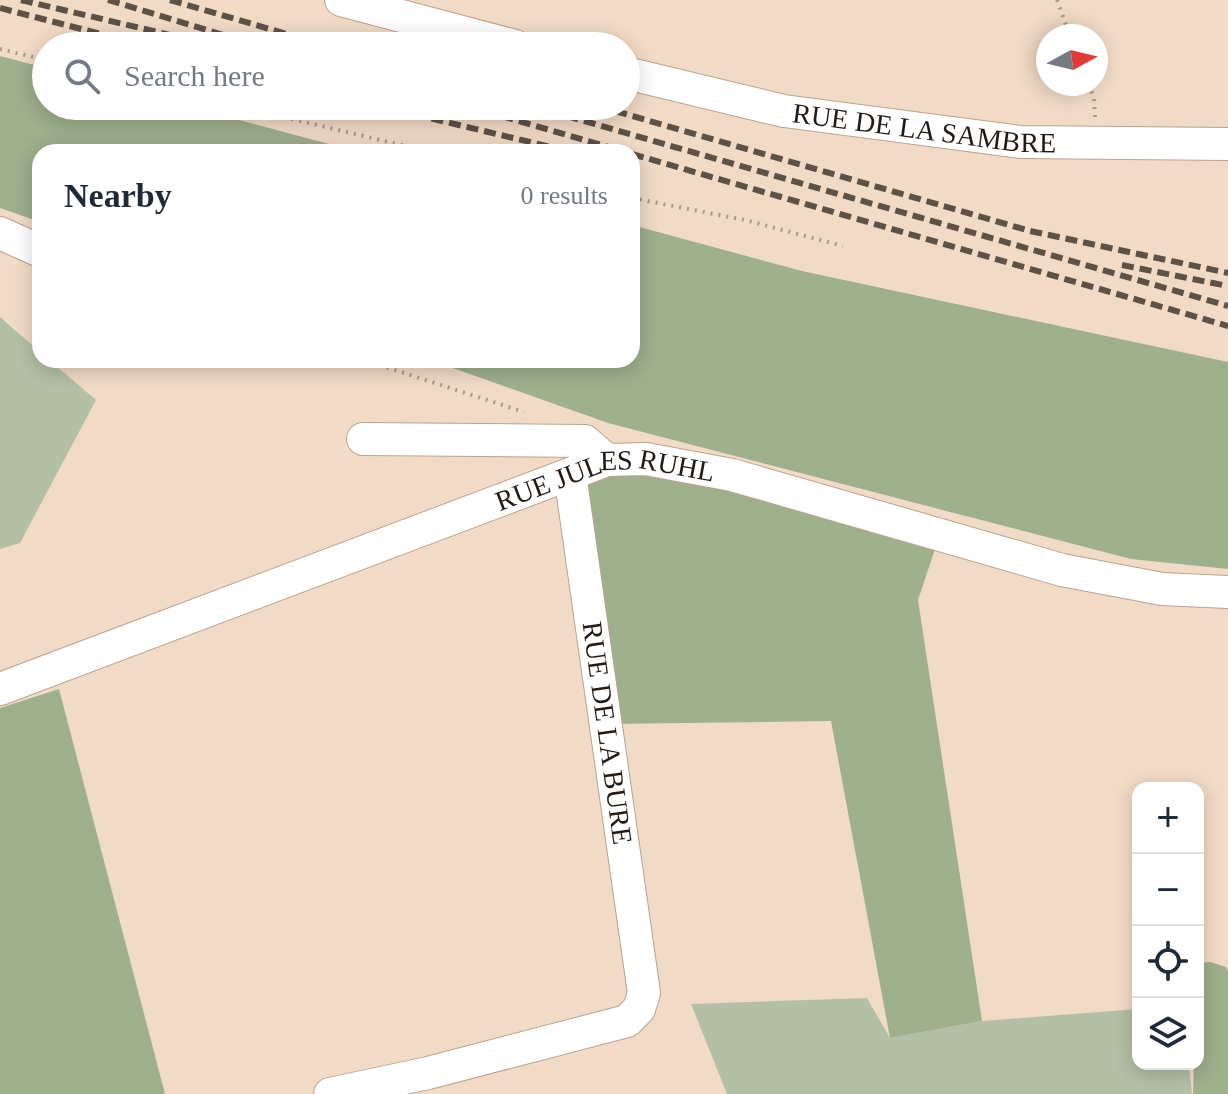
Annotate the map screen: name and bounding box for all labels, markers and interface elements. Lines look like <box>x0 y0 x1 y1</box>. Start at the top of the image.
north arrow <box>1036 24 1108 96</box>
search box <box>32 32 640 120</box>
icon: search <box>60 54 104 98</box>
text: Search here <box>124 59 265 92</box>
street label: RUE DE LA SAMBRE <box>791 97 1056 158</box>
text: Nearby <box>64 177 172 214</box>
text: 0 results <box>521 181 608 210</box>
street label: RUE JULES RUHL <box>491 443 717 517</box>
street label: RUE DE LA BURE <box>577 620 638 847</box>
map controls <box>1132 782 1204 1070</box>
button: + <box>1132 782 1204 854</box>
button: − <box>1132 854 1204 926</box>
button: locate <box>1132 926 1204 998</box>
button: layers <box>1132 998 1204 1070</box>

